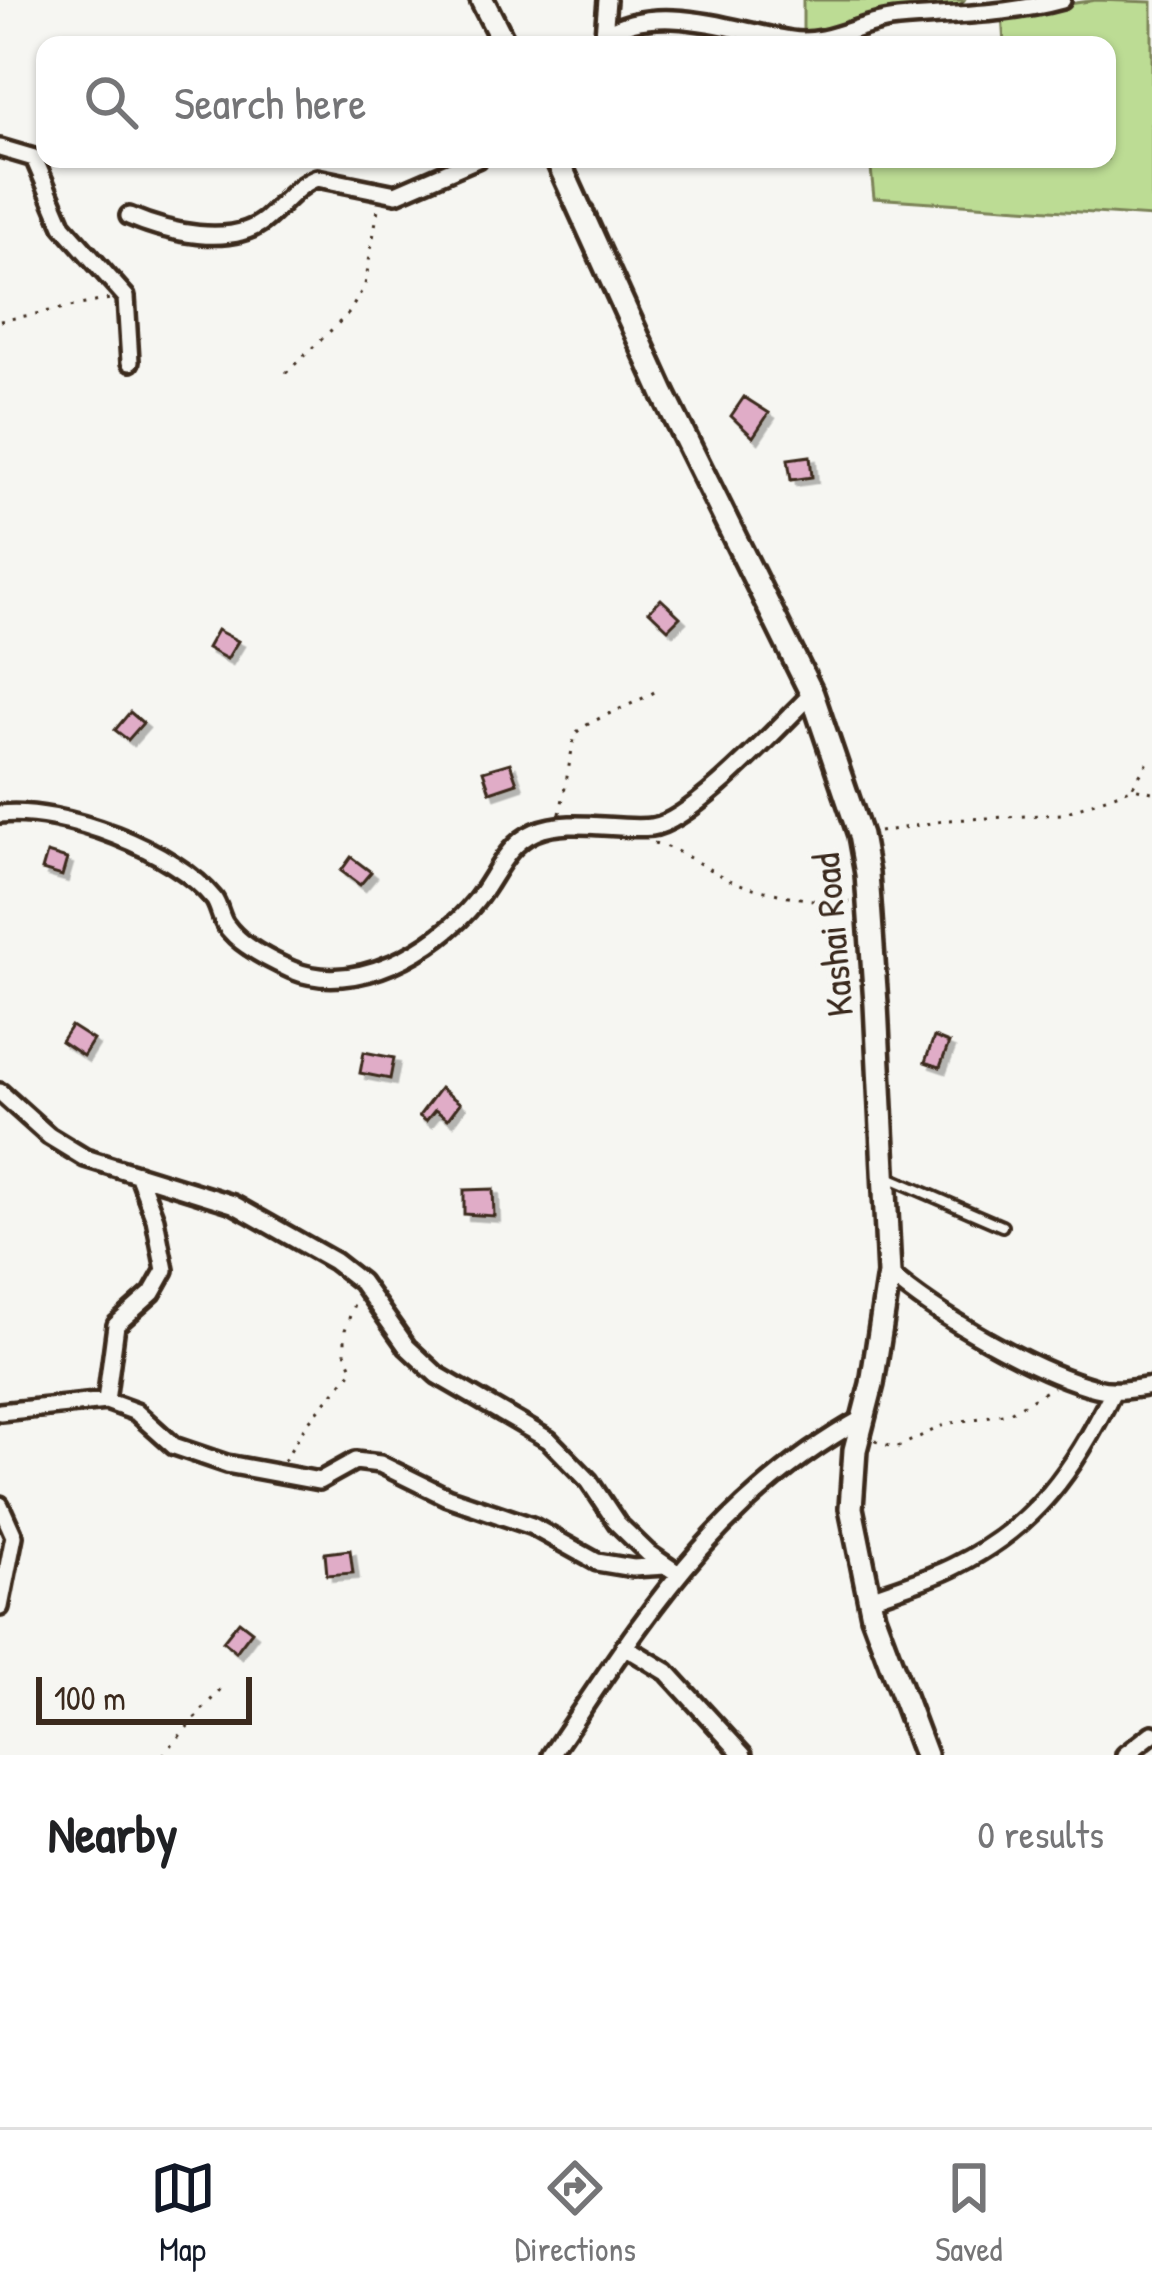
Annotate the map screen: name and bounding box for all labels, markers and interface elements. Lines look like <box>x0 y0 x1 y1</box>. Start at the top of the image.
search box <box>36 36 1116 168</box>
icon: search <box>78 69 144 135</box>
text: Search here <box>174 72 366 133</box>
street label: Kashai Road <box>798 851 865 1019</box>
scale bar <box>36 1671 252 1724</box>
text: 100 m <box>54 1676 126 1720</box>
text: Nearby <box>48 1799 178 1868</box>
text: 0 results <box>978 1807 1104 1860</box>
tab: Map <box>150 2155 216 2271</box>
tab: Directions <box>515 2155 636 2271</box>
tab: Saved <box>935 2155 1002 2271</box>

